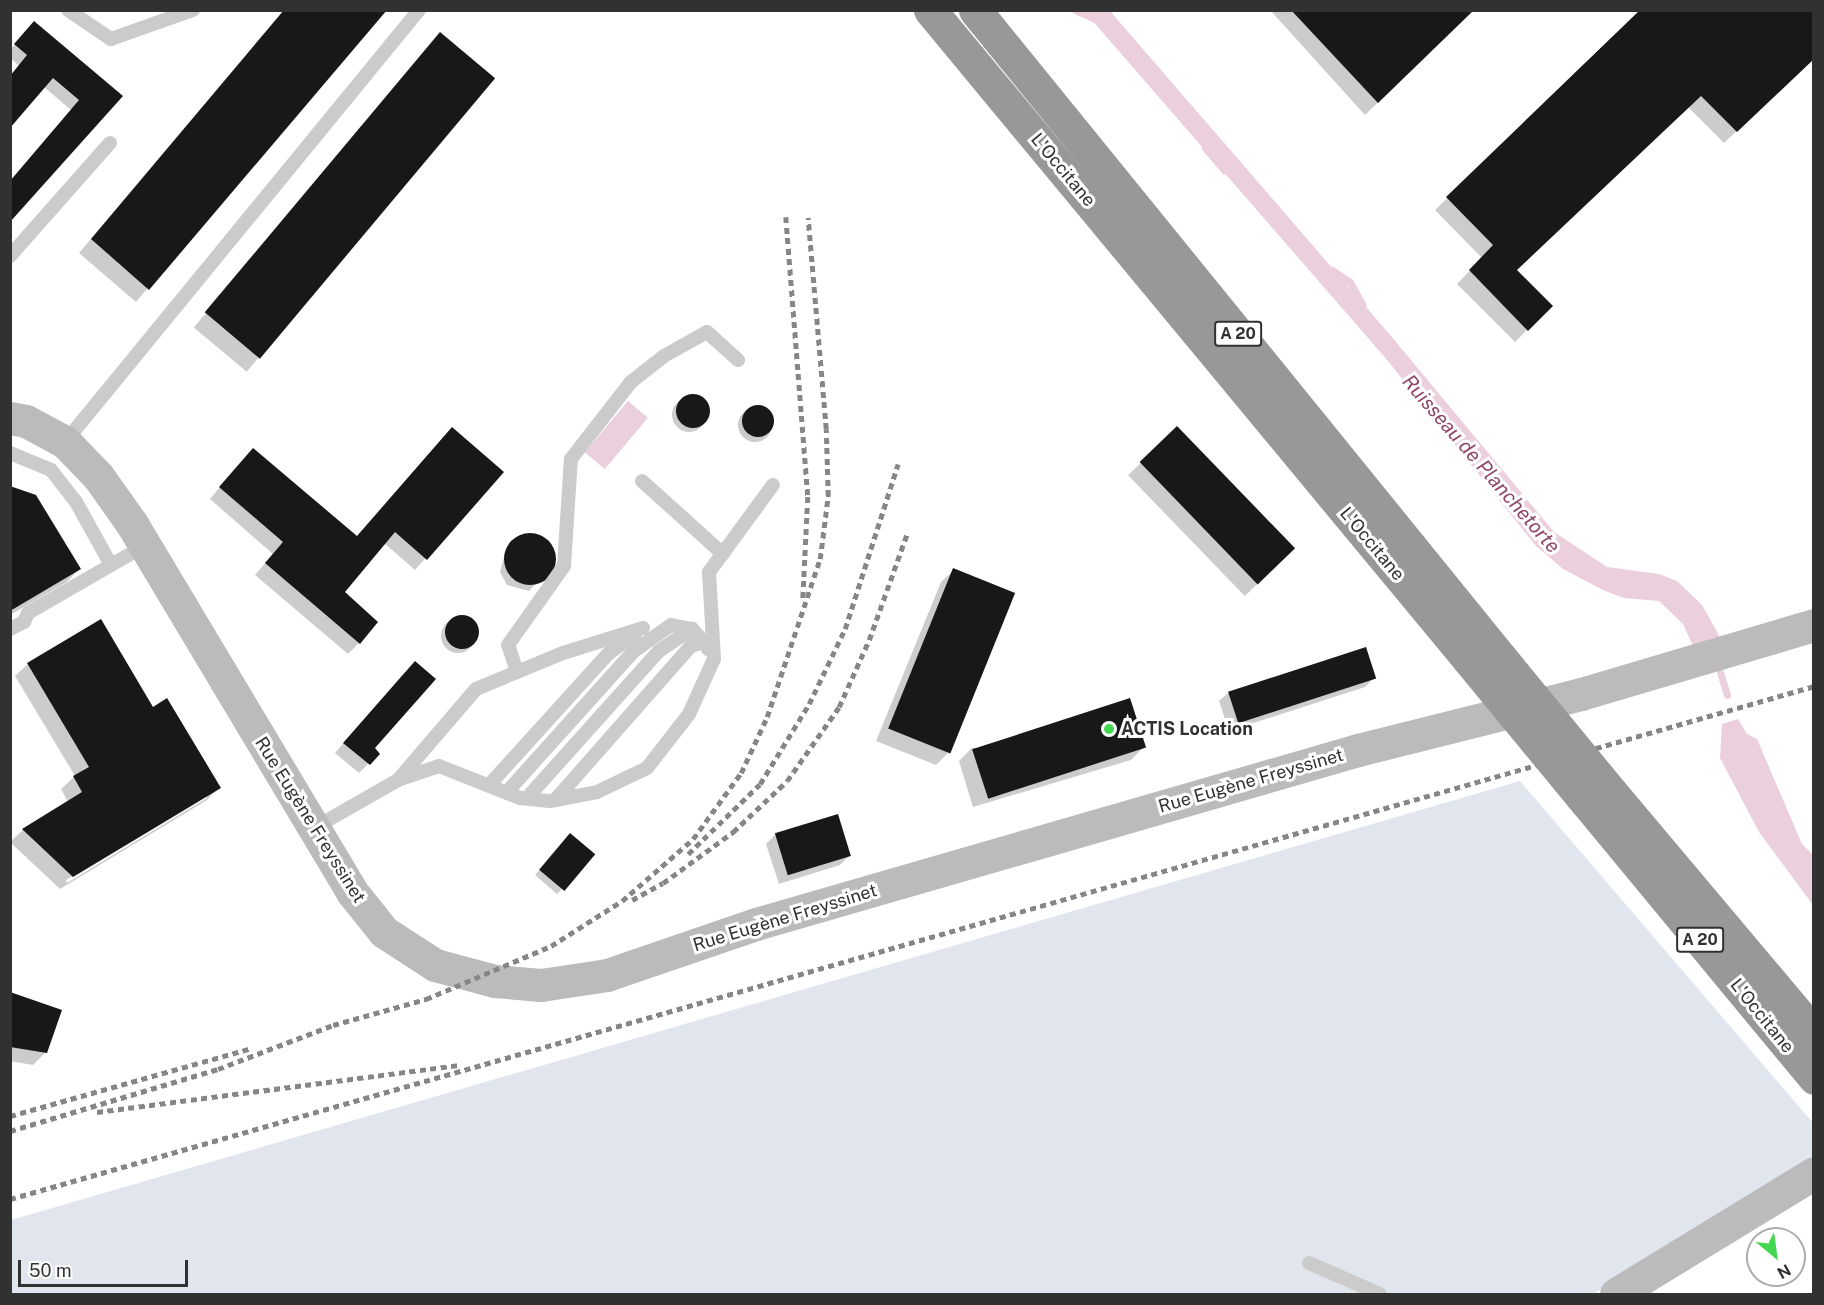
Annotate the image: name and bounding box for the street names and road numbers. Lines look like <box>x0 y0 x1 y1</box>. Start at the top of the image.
street label: L'Occitane <box>1026 129 1100 211</box>
road number: A 20 <box>1214 321 1262 347</box>
street label: L'Occitane <box>1335 503 1409 585</box>
street label: Rue Eugène Freyssinet <box>250 733 370 907</box>
street label: Rue Eugène Freyssinet <box>1156 744 1346 818</box>
street label: Rue Eugène Freyssinet <box>690 880 880 956</box>
road number: A 20 <box>1676 927 1724 953</box>
street label: L'Occitane <box>1726 975 1798 1057</box>

